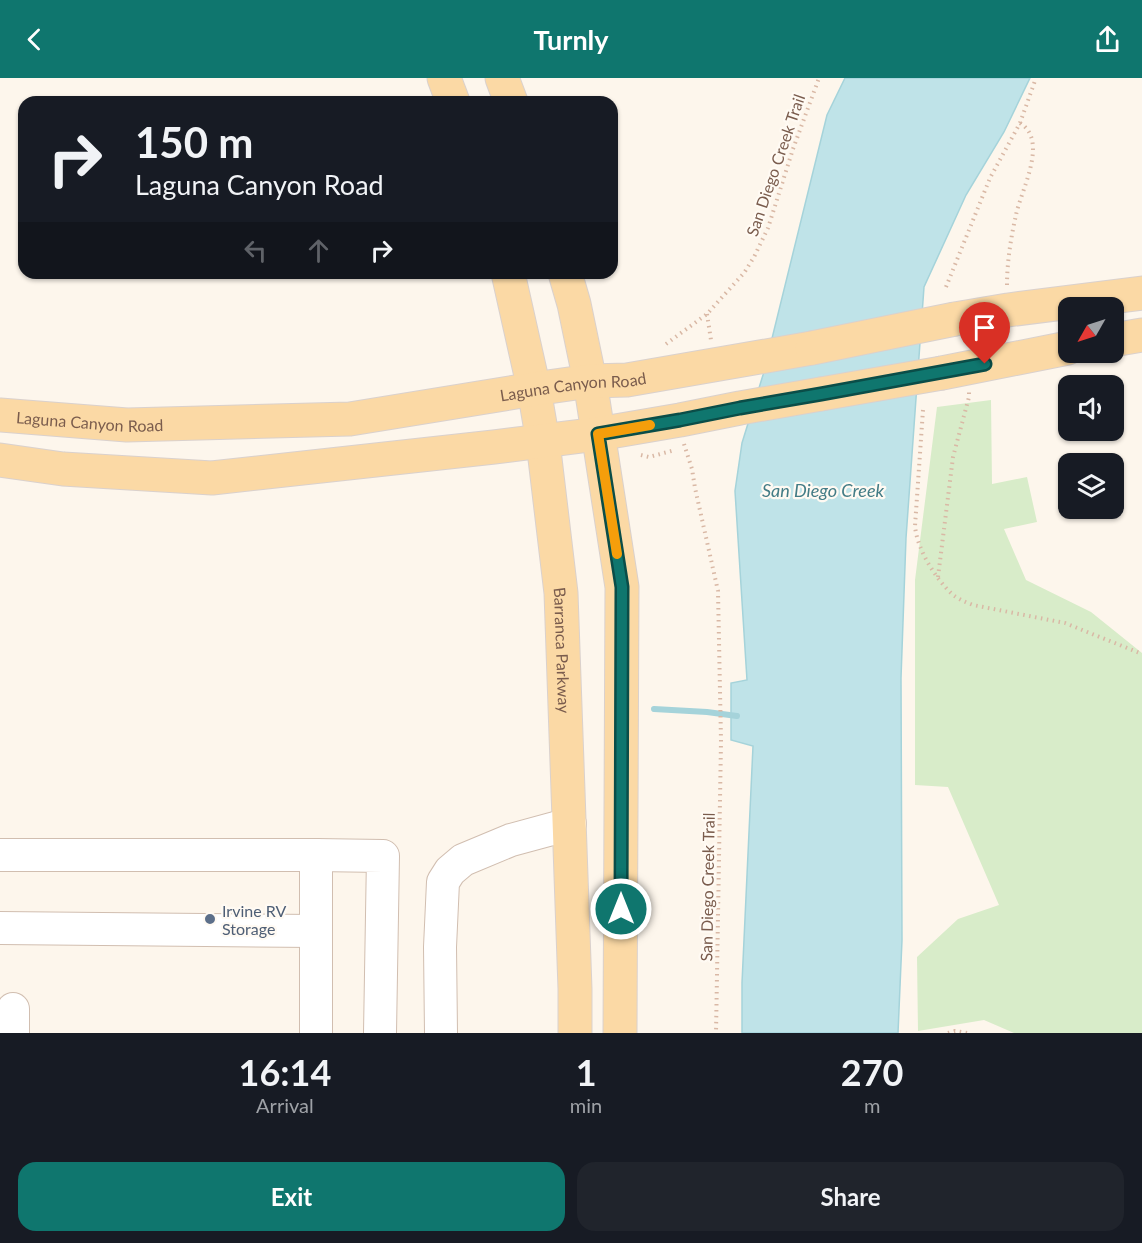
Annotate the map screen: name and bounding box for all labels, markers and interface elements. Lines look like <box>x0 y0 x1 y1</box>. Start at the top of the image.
icon: back <box>18 23 51 56</box>
text: Turnly <box>533 23 609 56</box>
icon: share <box>1091 23 1124 56</box>
street label: San Diego Creek Trail <box>742 91 808 239</box>
text: 150 m <box>135 117 253 167</box>
icon: right <box>36 120 114 198</box>
text: Laguna Canyon Road <box>135 168 384 201</box>
icon: left <box>239 234 272 267</box>
icon: ahead <box>302 234 335 267</box>
icon: right <box>365 234 398 267</box>
north arrow <box>1058 297 1124 363</box>
map controls <box>1058 297 1124 519</box>
pin <box>959 302 1010 364</box>
icon: arrive <box>968 311 1001 344</box>
street label: Laguna Canyon Road <box>498 367 648 404</box>
button: sound <box>1058 375 1124 441</box>
street label: Laguna Canyon Road <box>15 407 164 435</box>
button: layers <box>1058 453 1124 519</box>
water label: San Diego Creek <box>762 479 885 501</box>
street label: Barranca Parkway <box>551 586 575 714</box>
street label: San Diego Creek Trail <box>696 812 718 962</box>
position arrow <box>589 877 653 941</box>
place label: Irvine RV Storage <box>222 901 286 938</box>
marker: Irvine RV Storage <box>203 912 217 926</box>
text: 16:14 <box>239 1050 331 1094</box>
text: 1 <box>576 1050 597 1094</box>
text: 270 <box>841 1050 903 1094</box>
text: Arrival <box>256 1093 314 1117</box>
text: min <box>570 1093 602 1117</box>
text: m <box>864 1093 880 1117</box>
button: Exit <box>18 1162 565 1231</box>
button: Share <box>577 1162 1124 1231</box>

